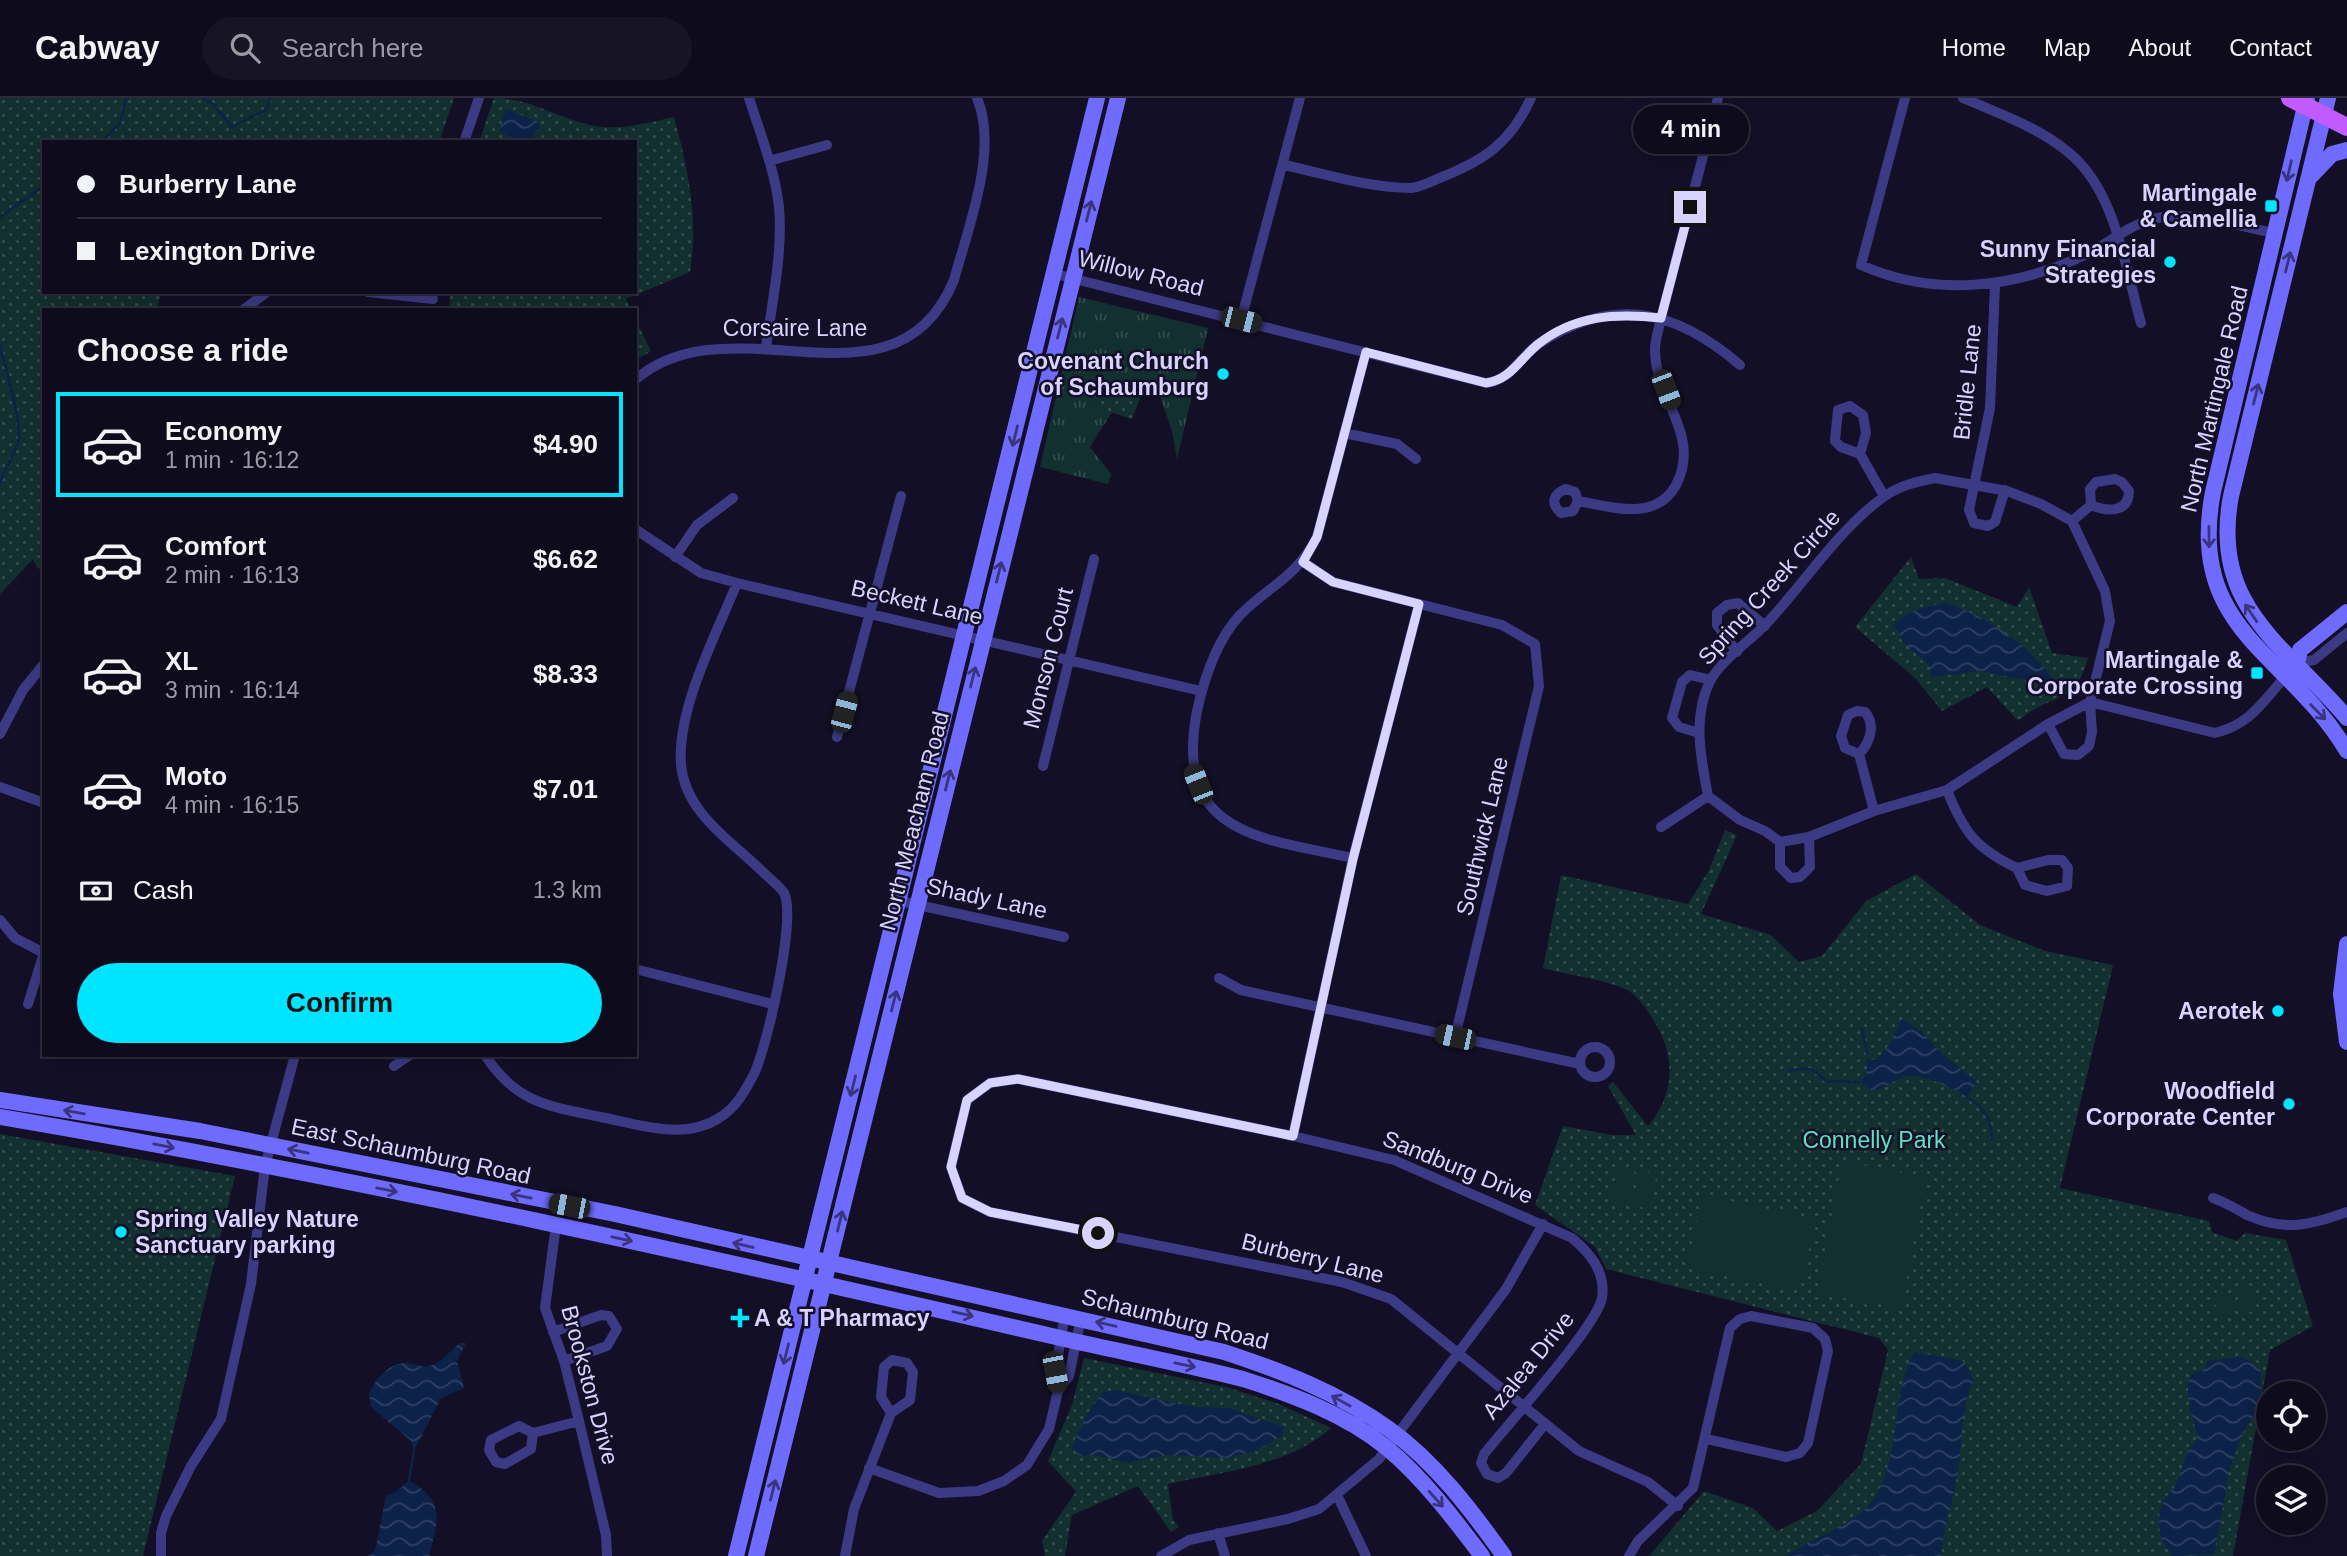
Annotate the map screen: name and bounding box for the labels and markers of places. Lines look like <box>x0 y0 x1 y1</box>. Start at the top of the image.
place label: Martingale & Camellia <box>2139 180 2257 232</box>
marker: Martingale & Camellia <box>2263 198 2279 214</box>
place label: Sunny Financial Strategies <box>1980 236 2156 288</box>
marker: Sunny Financial Strategies <box>2162 254 2178 270</box>
place label: Covenant Church of Schaumburg <box>1017 348 1209 400</box>
marker: Covenant Church of Schaumburg <box>1215 366 1231 382</box>
place label: Martingale & Corporate Crossing <box>2027 647 2243 699</box>
marker: Martingale & Corporate Crossing <box>2249 665 2265 681</box>
place label: Aerotek <box>2178 998 2264 1024</box>
marker: Aerotek <box>2270 1003 2286 1019</box>
place label: Woodfield Corporate Center <box>2086 1078 2275 1130</box>
marker: Woodfield Corporate Center <box>2281 1096 2297 1112</box>
place label: Spring Valley Nature Sanctuary parking <box>135 1206 359 1258</box>
marker: Spring Valley Nature Sanctuary parking <box>113 1224 129 1240</box>
place label: A & T Pharmacy <box>754 1305 930 1331</box>
marker: A & T Pharmacy <box>732 1310 748 1326</box>

